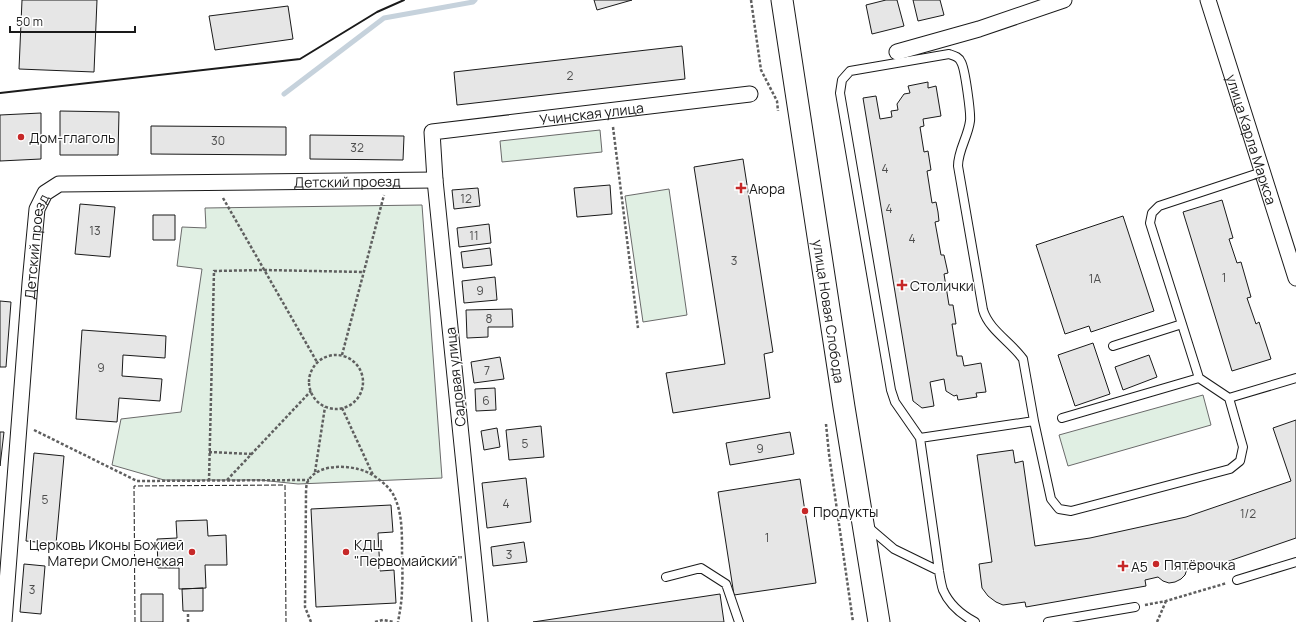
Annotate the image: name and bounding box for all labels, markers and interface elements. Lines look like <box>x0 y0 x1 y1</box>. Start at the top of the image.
scale bar <box>10 8 135 34</box>
text: 50 m <box>16 13 43 30</box>
house number: 2 <box>567 67 574 84</box>
street label: улица Карла Маркса <box>1223 72 1282 207</box>
street label: Учинская улица <box>538 97 645 129</box>
place label: Дом-глаголь <box>29 128 116 147</box>
marker: Дом-глаголь <box>16 132 26 142</box>
house number: 30 <box>211 132 225 149</box>
house number: 32 <box>350 139 364 156</box>
house number: 4 <box>881 160 889 177</box>
street label: Детский проезд <box>294 171 401 191</box>
place label: Аюра <box>749 179 785 198</box>
marker: Аюра <box>736 183 746 193</box>
street label: Детский проезд <box>19 190 53 300</box>
house number: 12 <box>460 190 472 207</box>
house number: 4 <box>885 200 893 217</box>
house number: 13 <box>89 222 101 239</box>
house number: 11 <box>469 227 479 244</box>
house number: 4 <box>908 230 916 247</box>
street label: улица Новая Слобода <box>809 238 850 385</box>
house number: 3 <box>731 252 737 269</box>
house number: 1 <box>1222 269 1226 286</box>
house number: 1А <box>1089 270 1102 287</box>
place label: Столички <box>910 276 974 295</box>
marker: Столички <box>897 280 907 290</box>
house number: 9 <box>476 282 484 299</box>
house number: 8 <box>486 310 493 327</box>
street label: Садовая улица <box>440 326 470 428</box>
house number: 9 <box>97 359 105 376</box>
house number: 7 <box>484 362 490 379</box>
house number: 6 <box>482 392 490 409</box>
house number: 5 <box>522 435 529 452</box>
house number: 9 <box>756 440 764 457</box>
house number: 5 <box>42 491 49 508</box>
house number: 4 <box>502 495 510 512</box>
place label: Продукты <box>813 502 878 521</box>
house number: 1/2 <box>1240 505 1256 522</box>
marker: Продукты <box>800 506 810 516</box>
house number: 1 <box>765 529 769 546</box>
place label: Церковь Иконы Божией Матери Смоленская <box>29 535 184 570</box>
place label: КДЦ "Первомайский" <box>354 535 463 570</box>
house number: 3 <box>506 546 512 563</box>
marker: Церковь Иконы Божией Матери Смоленская <box>187 547 197 557</box>
marker: КДЦ "Первомайский" <box>341 547 351 557</box>
place label: Пятёрочка <box>1164 555 1236 574</box>
place label: А5 <box>1131 557 1148 576</box>
marker: Пятёрочка <box>1151 559 1161 569</box>
marker: А5 <box>1118 561 1128 571</box>
house number: 3 <box>29 581 35 598</box>

